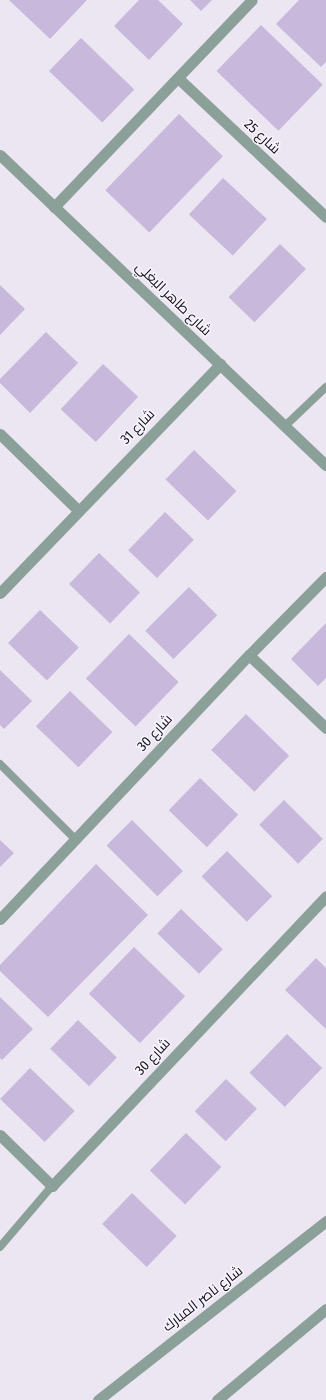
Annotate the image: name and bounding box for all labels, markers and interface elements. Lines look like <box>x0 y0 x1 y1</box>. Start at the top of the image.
street label: شارع 25 <box>241 116 283 158</box>
street label: شارع طاهر البغلي <box>132 259 214 339</box>
street label: شارع 31 <box>117 406 159 448</box>
street label: شارع 30 <box>134 711 176 755</box>
street label: شارع 30 <box>132 1035 174 1079</box>
street label: شارع ناصر المبارك <box>160 1263 246 1335</box>

